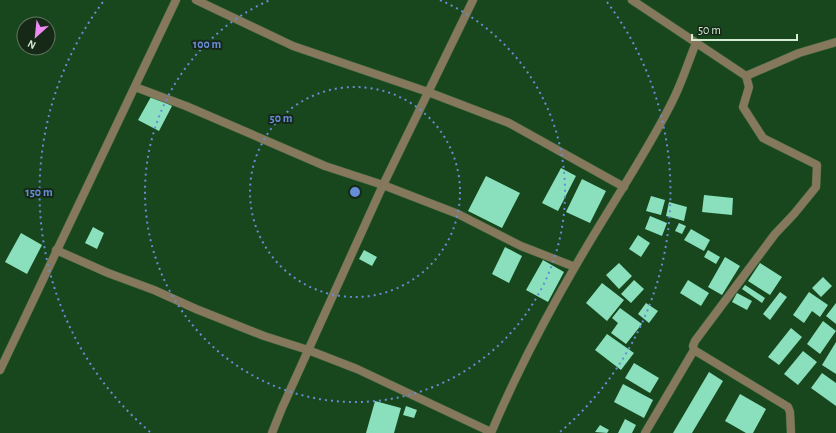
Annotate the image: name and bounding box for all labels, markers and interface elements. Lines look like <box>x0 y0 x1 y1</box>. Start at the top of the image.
north arrow <box>16 16 56 56</box>
scale bar <box>692 16 797 42</box>
text: 50 m <box>698 24 721 36</box>
text: N <box>26 38 38 51</box>
text: 100 m <box>193 38 221 50</box>
text: 50 m <box>270 112 293 124</box>
centre of rings <box>348 185 362 199</box>
text: 150 m <box>25 186 53 198</box>

